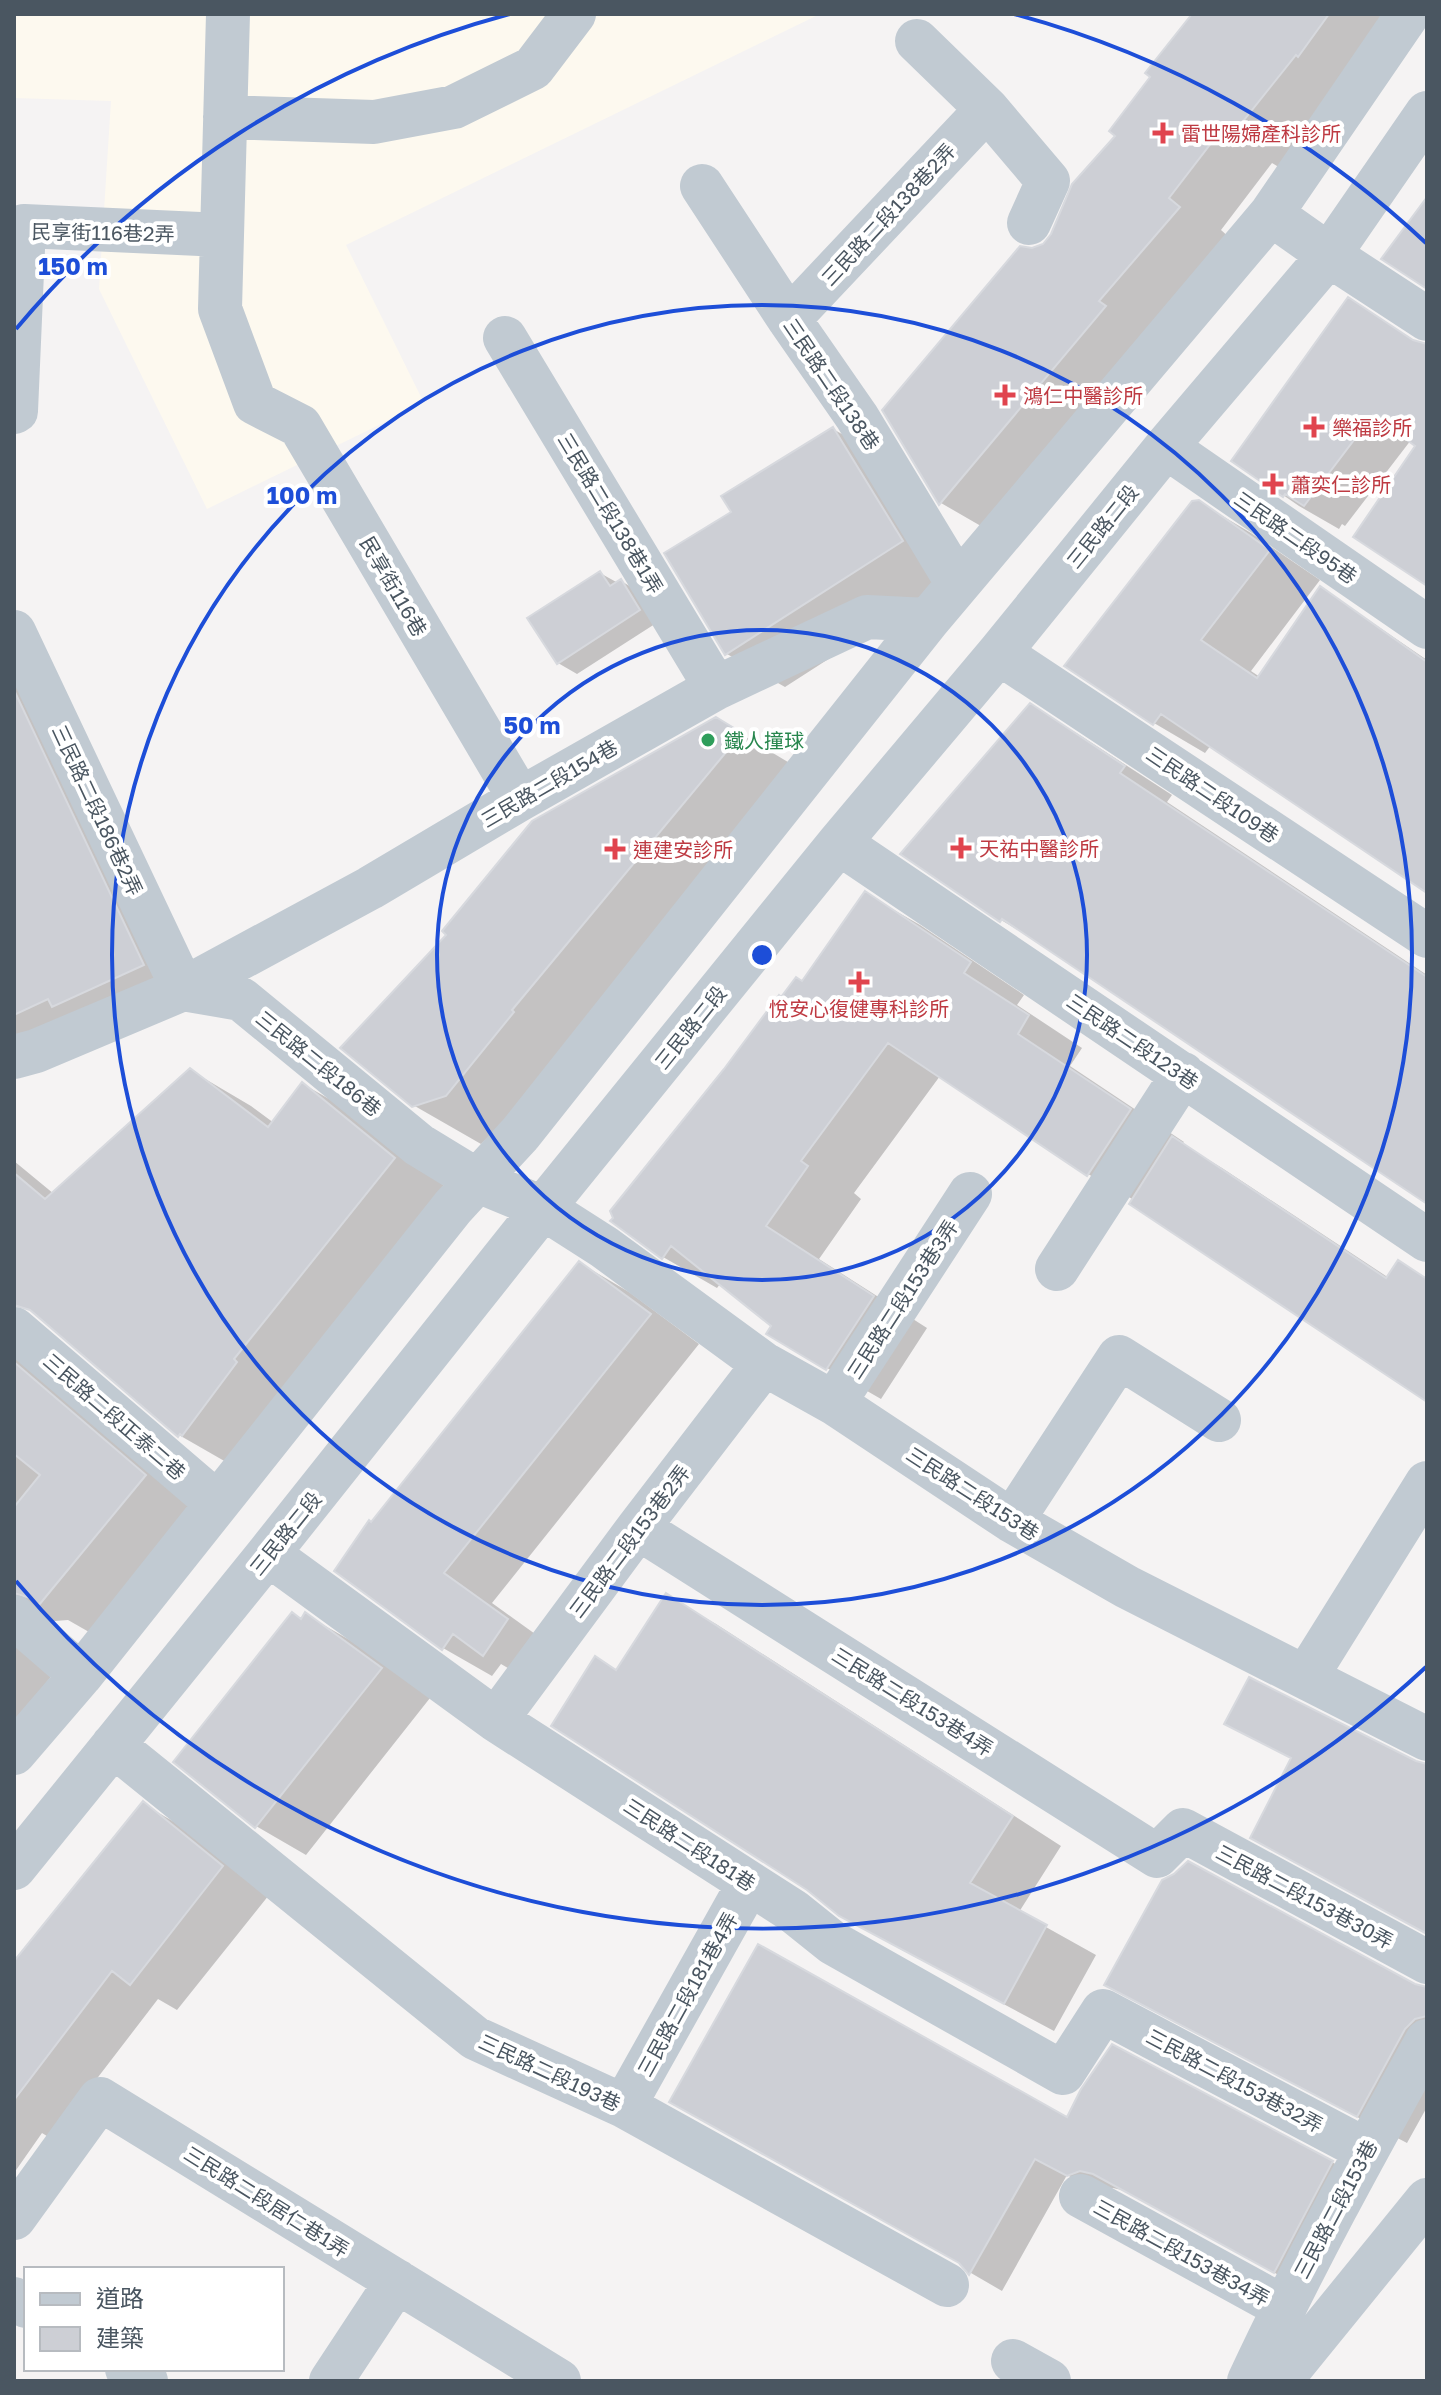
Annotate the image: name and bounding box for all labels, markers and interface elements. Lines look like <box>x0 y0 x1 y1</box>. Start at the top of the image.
place label: 雷世陽婦產科診所 <box>1181 121 1341 145</box>
marker: 雷世陽婦產科診所 <box>1152 122 1174 144</box>
street label: 三民路二段138巷2弄 <box>816 138 960 290</box>
street label: 民享街116巷2弄 <box>31 219 175 245</box>
text: 150 m <box>38 251 108 280</box>
street label: 三民路二段138巷 <box>779 314 885 454</box>
place label: 鴻仁中醫診所 <box>1023 383 1143 407</box>
marker: 鴻仁中醫診所 <box>994 384 1016 406</box>
place label: 樂福診所 <box>1332 415 1412 439</box>
marker: 樂福診所 <box>1303 416 1325 438</box>
street label: 三民路二段138巷1弄 <box>554 428 668 598</box>
place label: 蕭奕仁診所 <box>1291 472 1391 496</box>
marker: 蕭奕仁診所 <box>1262 473 1284 495</box>
text: 100 m <box>267 480 337 509</box>
street label: 三民路二段 <box>1061 480 1143 572</box>
street label: 三民路二段95巷 <box>1230 486 1362 588</box>
street label: 民享街116巷 <box>356 532 432 640</box>
text: 50 m <box>503 710 561 739</box>
street label: 三民路二段186巷2弄 <box>48 721 148 899</box>
place label: 鐵人撞球 <box>724 728 804 752</box>
marker: 鐵人撞球 <box>699 731 717 749</box>
street label: 三民路二段154巷 <box>477 734 621 832</box>
street label: 三民路二段109巷 <box>1142 741 1284 847</box>
place label: 天祐中醫診所 <box>979 836 1099 860</box>
place label: 連建安診所 <box>633 837 733 861</box>
marker: 天祐中醫診所 <box>950 837 972 859</box>
marker: 連建安診所 <box>604 838 626 860</box>
centre of rings <box>748 941 776 969</box>
marker: 悅安心復健專科診所 <box>848 971 870 993</box>
street label: 三民路二段 <box>649 981 731 1073</box>
street label: 三民路二段123巷 <box>1063 988 1203 1094</box>
place label: 悅安心復健專科診所 <box>769 996 949 1020</box>
street label: 三民路二段186巷 <box>252 1005 386 1121</box>
street label: 三民路二段153巷3弄 <box>842 1215 962 1383</box>
street label: 三民路二段正泰二巷 <box>39 1348 191 1484</box>
street label: 三民路二段153巷 <box>902 1441 1044 1545</box>
street label: 三民路二段153巷2弄 <box>564 1460 694 1622</box>
street label: 三民路二段 <box>244 1487 326 1579</box>
street label: 三民路二段153巷4弄 <box>828 1642 998 1760</box>
street label: 三民路二段181巷 <box>620 1793 760 1895</box>
street label: 三民路二段153巷30弄 <box>1212 1839 1398 1953</box>
street label: 三民路二段181巷4弄 <box>632 1908 742 2080</box>
street label: 三民路二段153巷32弄 <box>1143 2023 1327 2137</box>
street label: 三民路二段193巷 <box>475 2029 625 2115</box>
street label: 三民路二段153巷 <box>1288 2136 1382 2282</box>
street label: 三民路二段居仁巷1弄 <box>180 2141 354 2261</box>
street label: 三民路二段153巷34弄 <box>1090 2194 1274 2310</box>
legend <box>24 2267 284 2371</box>
text: 道路 <box>96 2283 144 2312</box>
text: 建築 <box>96 2323 144 2352</box>

